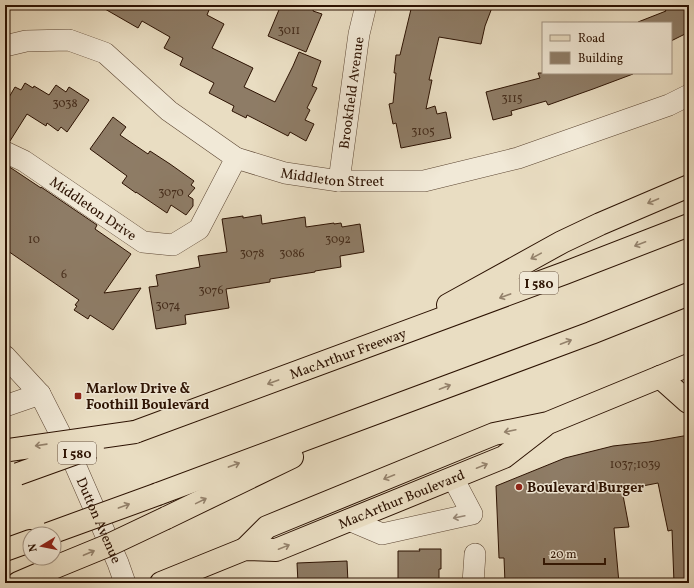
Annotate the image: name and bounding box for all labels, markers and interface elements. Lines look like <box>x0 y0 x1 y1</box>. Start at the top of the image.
legend <box>542 22 672 74</box>
house number: 3011 <box>278 23 300 39</box>
text: Road <box>578 31 605 47</box>
street label: Brookfield Avenue <box>335 35 370 150</box>
text: Building <box>578 51 623 67</box>
house number: 3115 <box>501 91 523 107</box>
house number: 3038 <box>52 96 78 112</box>
house number: 3105 <box>411 124 435 140</box>
street label: Middleton Street <box>279 164 384 192</box>
street label: Middleton Drive <box>45 173 140 246</box>
house number: 3070 <box>158 185 184 201</box>
one-way arrow <box>648 198 660 206</box>
house number: 10 <box>28 232 40 248</box>
house number: 3092 <box>325 232 351 248</box>
one-way arrow <box>634 241 646 249</box>
house number: 3078 <box>240 246 264 262</box>
house number: 3086 <box>279 246 305 262</box>
one-way arrow <box>530 253 542 261</box>
house number: 6 <box>61 267 67 283</box>
road number: I 580 <box>520 272 558 294</box>
house number: 3076 <box>198 283 224 299</box>
one-way arrow <box>499 292 511 300</box>
house number: 3074 <box>156 298 180 314</box>
street label: MacArthur Freeway <box>287 324 410 385</box>
one-way arrow <box>560 337 572 345</box>
one-way arrow <box>267 378 279 386</box>
place label: Marlow Drive & Foothill Boulevard <box>86 380 210 415</box>
one-way arrow <box>438 383 450 391</box>
marker: Marlow Drive & Foothill Boulevard <box>73 391 83 401</box>
one-way arrow <box>504 427 517 435</box>
one-way arrow <box>35 441 48 449</box>
road number: I 580 <box>58 442 96 464</box>
house number: 1037;1039 <box>610 457 660 473</box>
one-way arrow <box>227 461 239 469</box>
one-way arrow <box>475 462 487 470</box>
street label: MacArthur Boulevard <box>336 466 468 535</box>
one-way arrow <box>383 474 395 481</box>
street label: Dutton Avenue <box>71 475 125 567</box>
place label: Boulevard Burger <box>527 479 644 498</box>
marker: Boulevard Burger <box>514 482 524 492</box>
one-way arrow <box>195 497 207 504</box>
one-way arrow <box>117 502 130 509</box>
one-way arrow <box>453 513 466 521</box>
north arrow <box>22 526 62 566</box>
scale bar <box>544 540 605 566</box>
text: N <box>26 542 42 553</box>
one-way arrow <box>277 543 289 551</box>
text: 20 m <box>550 547 577 563</box>
one-way arrow <box>82 549 94 557</box>

